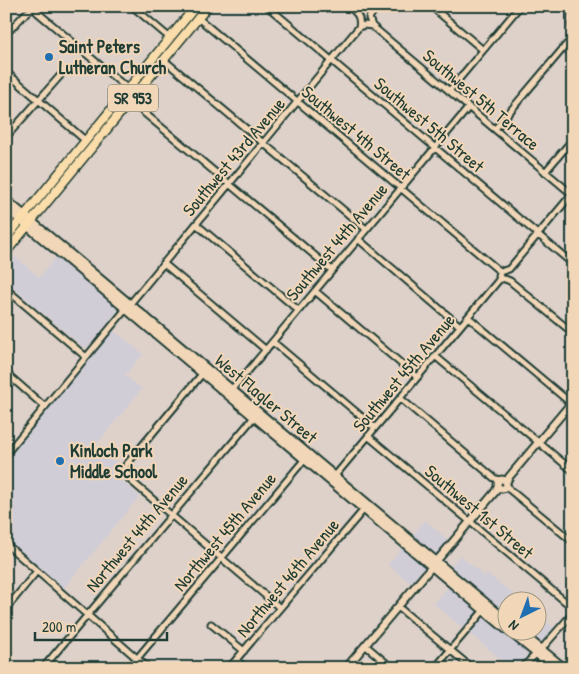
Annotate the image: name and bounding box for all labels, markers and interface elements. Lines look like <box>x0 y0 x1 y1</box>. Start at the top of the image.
place label: Saint Peters Lutheran Church <box>59 34 167 80</box>
street label: Southwest 5th Terrace <box>418 43 545 156</box>
marker: Saint Peters Lutheran Church <box>43 51 55 63</box>
street label: Southwest 5th Street <box>369 71 490 179</box>
street label: Southwest 4th Street <box>296 79 417 186</box>
road number: SR 953 <box>108 85 158 112</box>
street label: Southwest 43rd Avenue <box>177 92 291 221</box>
street label: Southwest 44th Avenue <box>280 178 393 306</box>
street label: Southwest 45th Avenue <box>347 308 460 437</box>
street label: West Flagler Street <box>210 348 324 450</box>
place label: Kinloch Park Middle School <box>70 438 158 484</box>
marker: Kinloch Park Middle School <box>54 455 66 467</box>
street label: Southwest 1st Street <box>420 459 540 565</box>
street label: Northwest 45th Avenue <box>167 467 282 596</box>
street label: Northwest 44th Avenue <box>80 468 194 597</box>
street label: Northwest 46th Avenue <box>231 513 345 642</box>
north arrow <box>496 592 546 642</box>
scale bar <box>35 609 168 641</box>
text: 200 m <box>42 616 76 637</box>
text: N <box>503 616 522 636</box>

